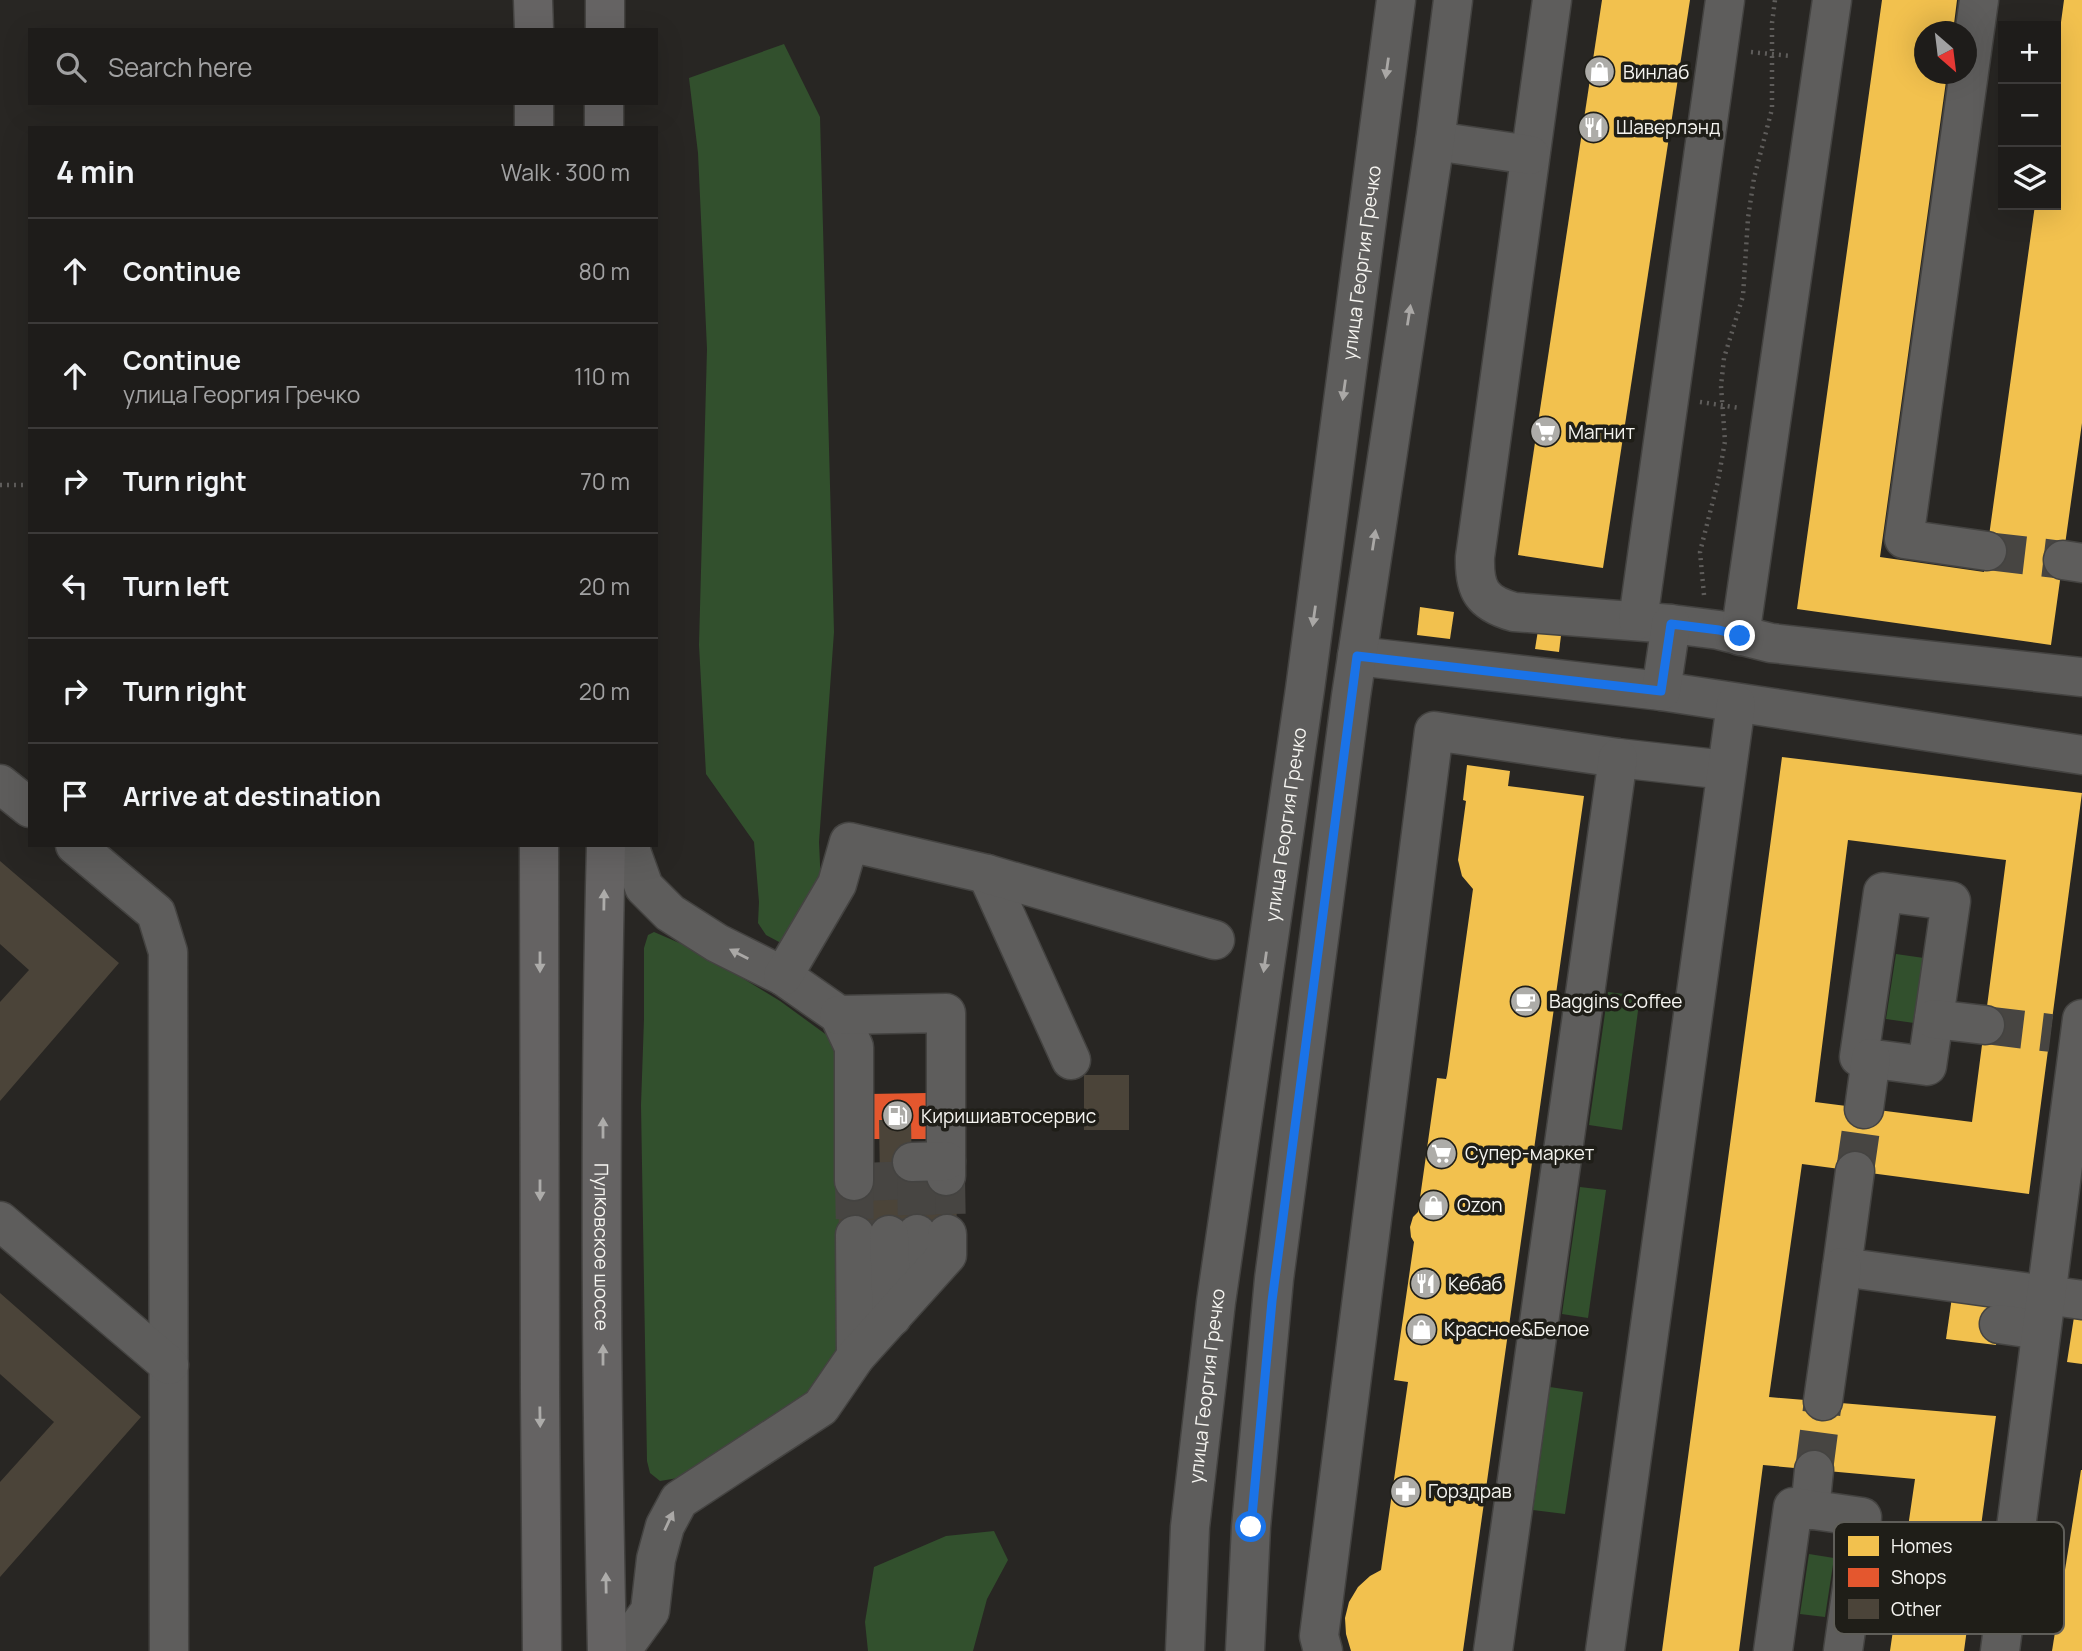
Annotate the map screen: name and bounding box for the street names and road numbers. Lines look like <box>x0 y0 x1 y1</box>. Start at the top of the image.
street label: улица Георгия Гречко <box>1336 164 1387 362</box>
street label: улица Георгия Гречко <box>1258 726 1312 924</box>
street label: Пулковское шоссе <box>589 1163 615 1331</box>
street label: улица Георгия Гречко <box>1182 1287 1231 1485</box>

